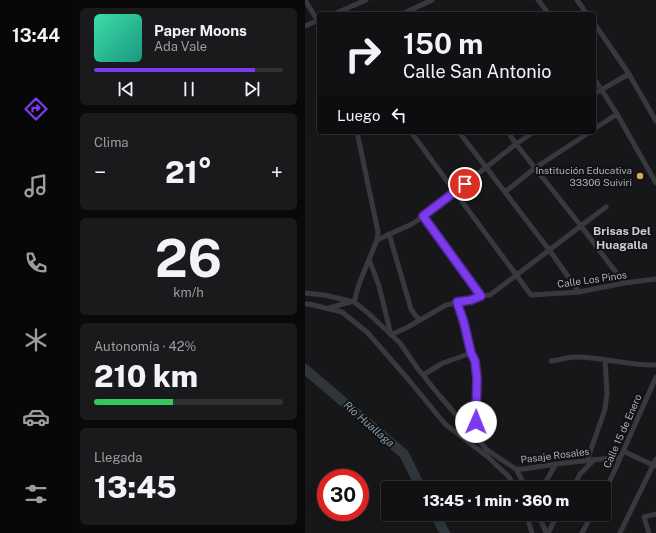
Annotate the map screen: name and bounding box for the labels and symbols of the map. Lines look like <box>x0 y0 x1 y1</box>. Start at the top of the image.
place label: Institución Educativa 33306 Suiviri <box>535 164 632 188</box>
pin <box>448 167 482 201</box>
marker: Institución Educativa 33306 Suiviri <box>635 171 645 181</box>
district label: Brisas Del Huagalla <box>593 224 651 252</box>
street label: Calle Los Pinos <box>556 268 628 290</box>
street label: Calle 15 de Enero <box>600 392 644 470</box>
water label: Río Huallaga <box>341 399 397 449</box>
position arrow <box>455 401 497 443</box>
street label: Pasaje Rosales <box>520 445 590 465</box>
speed limit sign: 30 <box>317 469 369 521</box>

